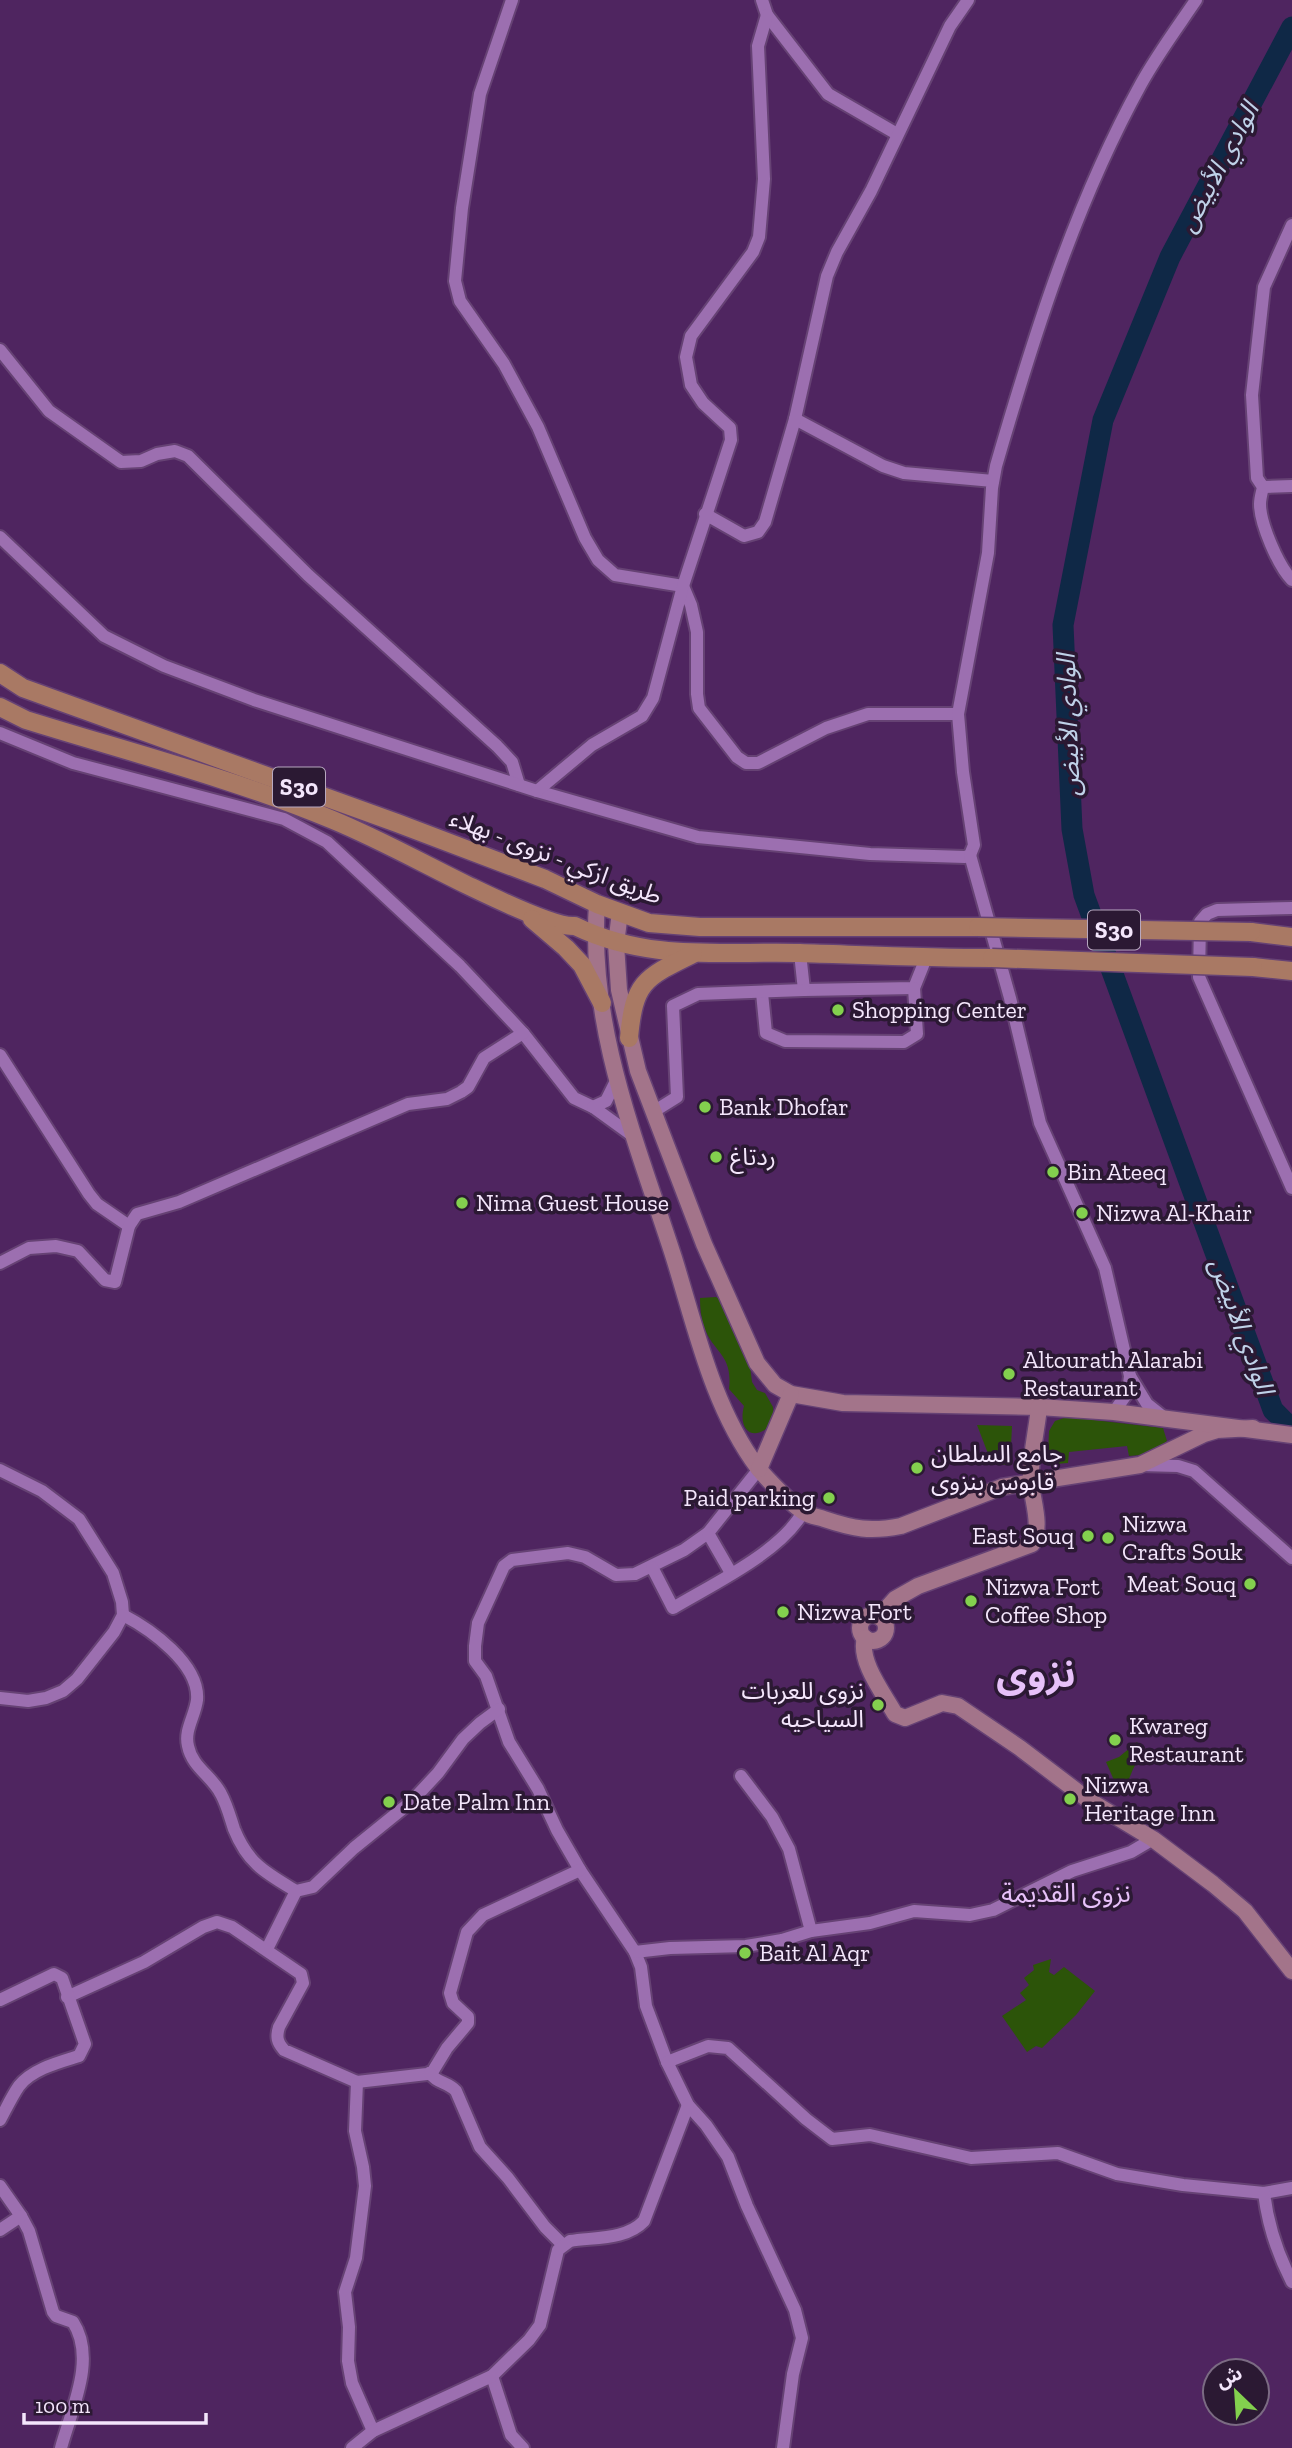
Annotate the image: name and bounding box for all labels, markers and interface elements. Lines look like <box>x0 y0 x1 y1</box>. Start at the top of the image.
water label: الوادي الأبيض <box>1170 94 1270 239</box>
water label: الوادي الأبيض <box>1049 650 1091 797</box>
road number: S30 <box>273 768 325 806</box>
street label: طريق ازكي - نزوى - بهلاء <box>445 803 666 915</box>
road number: S30 <box>1088 911 1140 950</box>
place label: Shopping Center <box>852 995 1027 1024</box>
marker: Shopping Center <box>830 1002 846 1018</box>
place label: Bank Dhofar <box>719 1092 848 1121</box>
marker: Bank Dhofar <box>697 1099 713 1115</box>
place label: ردتاغ <box>730 1142 776 1174</box>
marker: ردتاغ <box>708 1149 724 1165</box>
place label: Bin Ateeq <box>1067 1157 1166 1186</box>
marker: Bin Ateeq <box>1045 1164 1061 1180</box>
place label: Nima Guest House <box>476 1188 669 1217</box>
marker: Nima Guest House <box>454 1195 470 1211</box>
place label: Nizwa Al-Khair <box>1096 1198 1252 1227</box>
marker: Nizwa Al-Khair <box>1074 1205 1090 1221</box>
water label: الوادي الأبيض <box>1199 1254 1282 1402</box>
place label: Altourath Alarabi Restaurant <box>1023 1345 1203 1402</box>
marker: Altourath Alarabi Restaurant <box>1001 1366 1017 1382</box>
place label: جامع السلطان قابوس بنزوى <box>931 1439 1063 1496</box>
marker: جامع السلطان قابوس بنزوى <box>909 1460 925 1476</box>
place label: Paid parking <box>684 1483 815 1512</box>
marker: Paid parking <box>821 1490 837 1506</box>
place label: Nizwa Crafts Souk <box>1122 1509 1243 1566</box>
place label: East Souq <box>972 1521 1074 1550</box>
marker: East Souq <box>1080 1528 1096 1544</box>
marker: Nizwa Crafts Souk <box>1100 1530 1116 1546</box>
place label: Meat Souq <box>1127 1569 1236 1598</box>
place label: Nizwa Fort Coffee Shop <box>985 1572 1107 1629</box>
marker: Meat Souq <box>1242 1576 1258 1592</box>
marker: Nizwa Fort Coffee Shop <box>963 1593 979 1609</box>
place label: Nizwa Fort <box>797 1597 912 1626</box>
marker: Nizwa Fort <box>775 1604 791 1620</box>
district label: نزوى <box>996 1651 1076 1697</box>
place label: نزوى للعربات السياحيه <box>742 1676 864 1733</box>
marker: نزوى للعربات السياحيه <box>870 1697 886 1713</box>
place label: Kwareg Restaurant <box>1129 1711 1244 1768</box>
marker: Kwareg Restaurant <box>1107 1732 1123 1748</box>
place label: Nizwa Heritage Inn <box>1084 1770 1216 1827</box>
place label: Date Palm Inn <box>403 1787 550 1816</box>
marker: Nizwa Heritage Inn <box>1062 1791 1078 1807</box>
marker: Date Palm Inn <box>381 1794 397 1810</box>
district label: نزوى القديمة <box>1001 1877 1131 1909</box>
place label: Bait Al Aqr <box>759 1938 870 1967</box>
marker: Bait Al Aqr <box>737 1945 753 1961</box>
north arrow <box>1201 2357 1271 2427</box>
text: ش <box>1212 2361 1246 2393</box>
scale bar <box>24 2382 206 2426</box>
text: 100 m <box>35 2393 90 2418</box>

